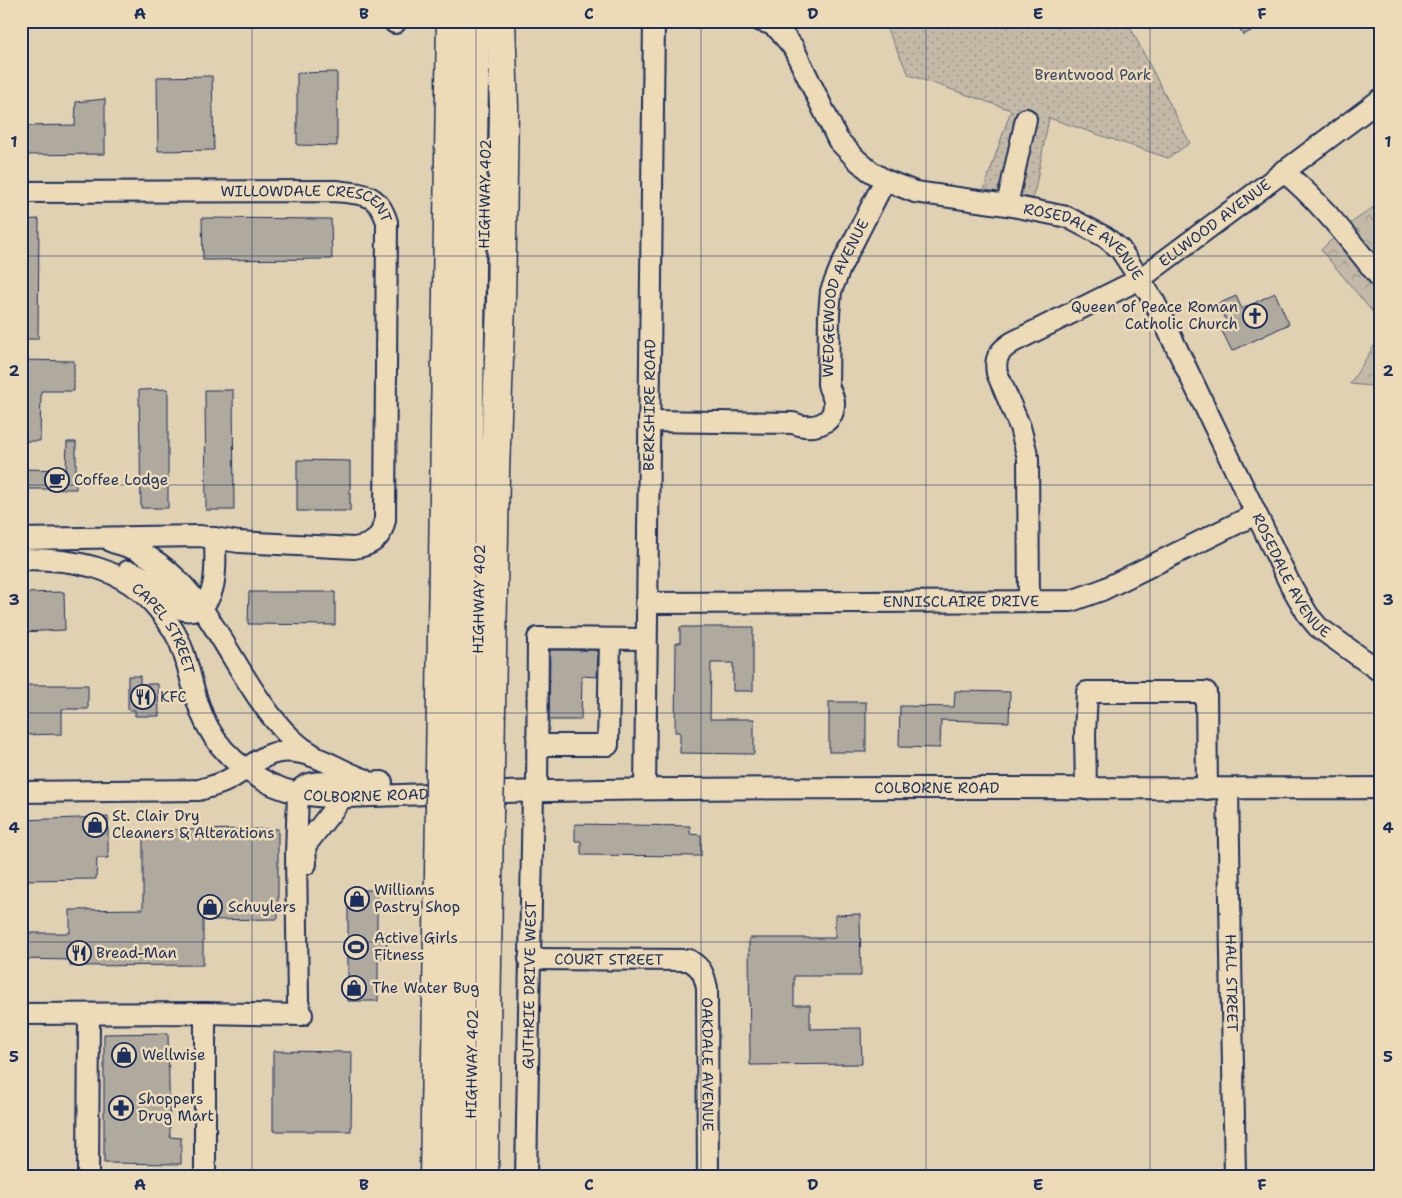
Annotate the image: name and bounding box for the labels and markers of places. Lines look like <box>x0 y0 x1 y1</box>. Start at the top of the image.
place label: Queen of Peace Roman Catholic Church <box>1071 297 1238 334</box>
church icon: Queen of Peace Roman Catholic Church <box>1242 303 1268 329</box>
cafe icon: Coffee Lodge <box>44 467 70 493</box>
place label: Coffee Lodge <box>74 470 168 490</box>
restaurant icon: KFC <box>130 684 156 710</box>
place label: KFC <box>160 687 187 707</box>
place label: St. Clair Dry Cleaners & Alterations <box>112 806 275 843</box>
shop icon: St. Clair Dry Cleaners & Alterations <box>82 812 108 838</box>
place label: Williams Pastry Shop <box>374 880 460 917</box>
shop icon: Williams Pastry Shop <box>344 886 370 912</box>
shop icon: Schuylers <box>197 894 223 920</box>
place label: Schuylers <box>228 897 296 917</box>
place label: Active Girls Fitness <box>374 928 458 965</box>
sports icon: Active Girls Fitness <box>343 934 369 960</box>
restaurant icon: Bread-Man <box>66 940 92 966</box>
place label: Bread-Man <box>96 943 177 963</box>
shop icon: The Water Bug <box>341 975 367 1001</box>
place label: The Water Bug <box>372 978 479 998</box>
shop icon: Wellwise <box>111 1042 137 1068</box>
place label: Wellwise <box>142 1045 206 1065</box>
place label: Shoppers Drug Mart <box>138 1089 214 1126</box>
pharmacy icon: Shoppers Drug Mart <box>108 1095 134 1121</box>

